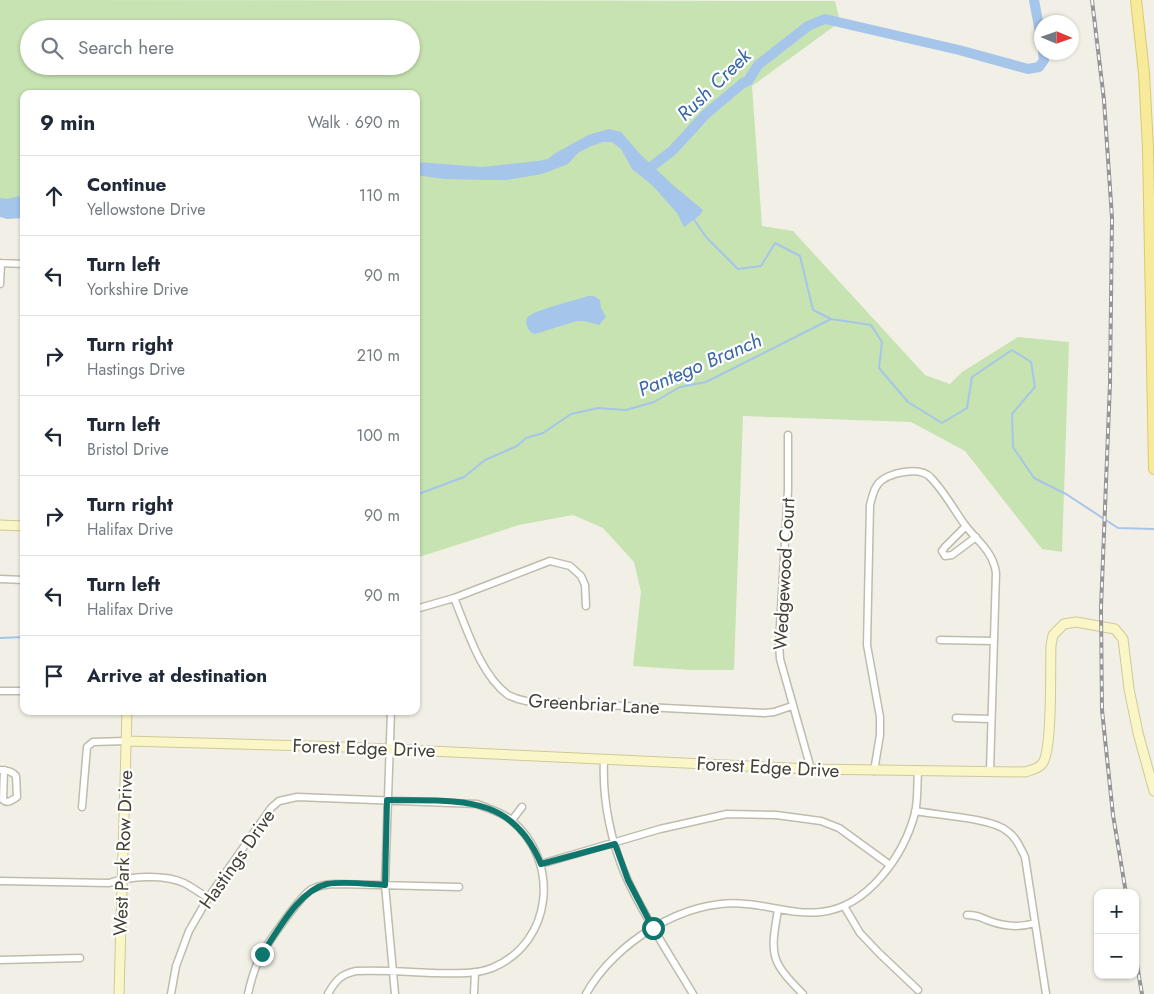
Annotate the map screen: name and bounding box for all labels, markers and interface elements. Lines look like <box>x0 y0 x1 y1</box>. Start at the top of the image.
north arrow <box>1034 15 1079 60</box>
search box <box>20 20 420 75</box>
icon: search <box>38 34 66 62</box>
text: Search here <box>78 34 174 61</box>
water label: Rush Creek <box>670 41 759 128</box>
text: 9 min <box>40 108 95 138</box>
text: Walk · 690 m <box>308 111 400 134</box>
text: Continue <box>87 171 166 198</box>
icon: ahead <box>40 182 68 210</box>
text: 110 m <box>359 184 400 207</box>
text: Yellowstone Drive <box>87 198 205 221</box>
text: Turn left <box>87 251 160 278</box>
icon: left <box>40 262 68 290</box>
text: 90 m <box>364 264 400 287</box>
text: Yorkshire Drive <box>87 278 189 301</box>
water label: Pantego Branch <box>634 326 766 404</box>
text: Turn right <box>87 331 173 358</box>
icon: right <box>40 342 68 370</box>
text: 210 m <box>357 344 400 367</box>
text: Hastings Drive <box>87 358 185 381</box>
text: Turn left <box>87 411 160 438</box>
icon: left <box>40 422 68 450</box>
text: 100 m <box>356 424 400 447</box>
text: Bristol Drive <box>87 438 169 461</box>
text: Turn right <box>87 491 173 518</box>
street label: Wedgewood Court <box>767 497 801 651</box>
icon: right <box>40 502 68 530</box>
text: 90 m <box>364 504 400 527</box>
text: Halifax Drive <box>87 518 173 541</box>
text: Turn left <box>87 571 160 598</box>
icon: left <box>40 582 68 610</box>
text: 90 m <box>364 584 400 607</box>
text: Halifax Drive <box>87 598 173 621</box>
icon: arrive <box>40 662 68 690</box>
text: Arrive at destination <box>87 662 267 689</box>
street label: Greenbriar Lane <box>528 687 661 721</box>
street label: Forest Edge Drive <box>292 732 436 764</box>
street label: Forest Edge Drive <box>696 750 840 784</box>
street label: West Park Row Drive <box>107 769 139 936</box>
street label: Hastings Drive <box>193 803 282 914</box>
map controls <box>1094 889 1139 979</box>
button: + <box>1094 889 1139 934</box>
route start <box>642 917 665 940</box>
button: − <box>1094 934 1139 979</box>
route end <box>251 943 274 966</box>

